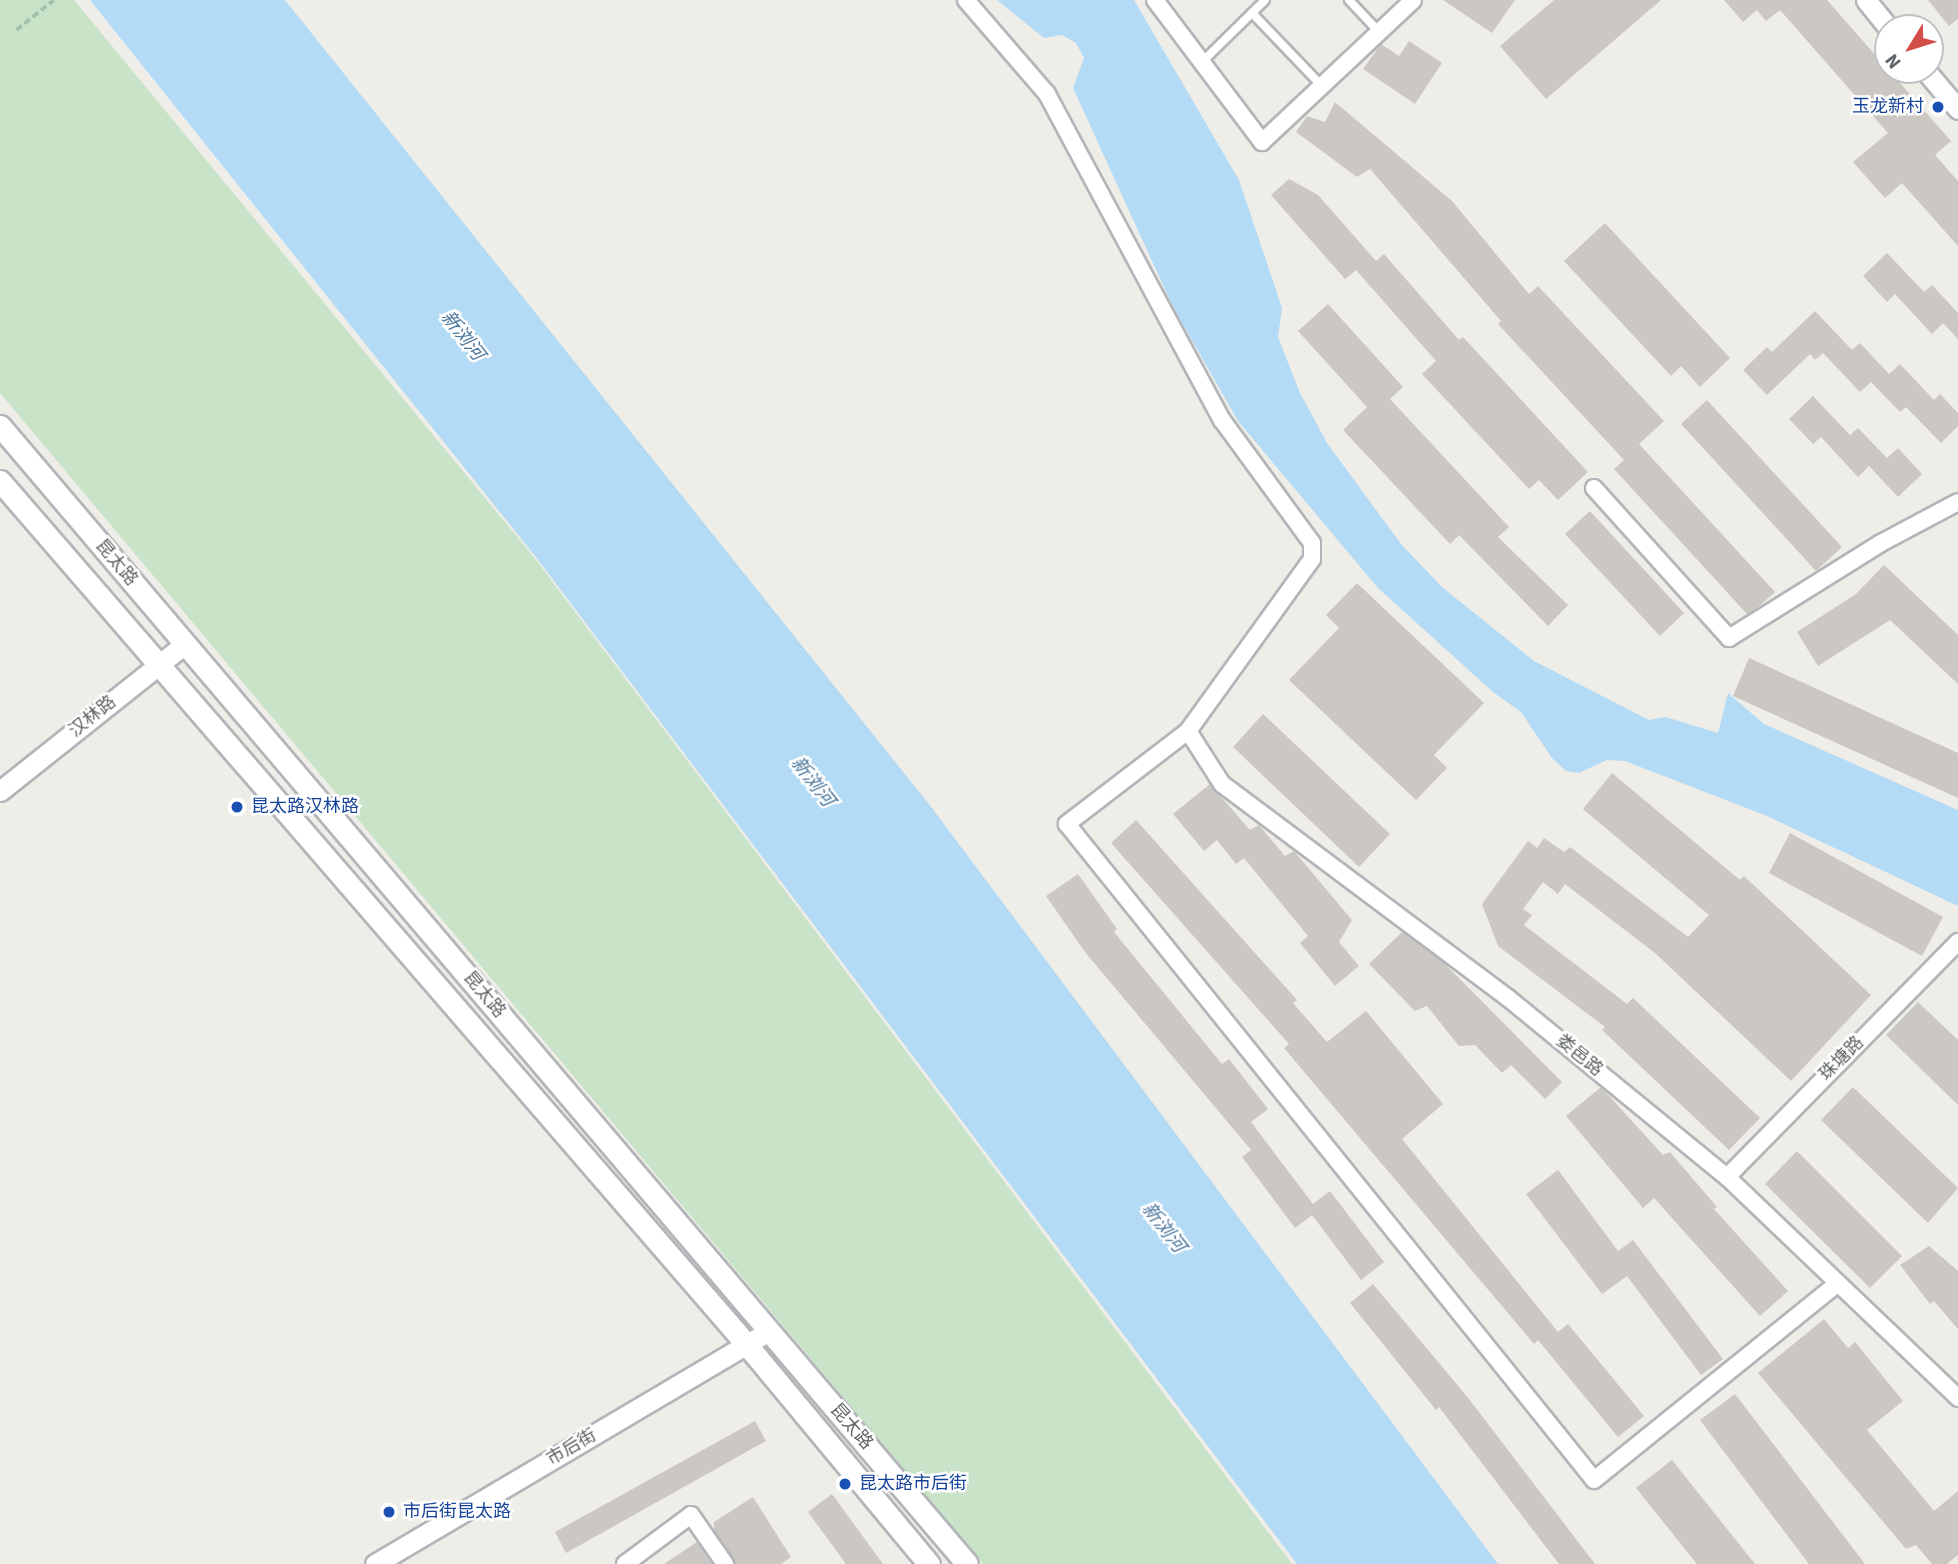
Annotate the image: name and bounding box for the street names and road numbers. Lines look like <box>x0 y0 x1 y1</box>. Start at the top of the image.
street label: 昆太路 <box>90 535 142 591</box>
street label: 汉林路 <box>65 692 121 742</box>
street label: 昆太路 <box>458 967 510 1023</box>
street label: 娄邑路 <box>1551 1031 1607 1081</box>
street label: 珠塘路 <box>1815 1032 1869 1086</box>
street label: 昆太路 <box>825 1400 877 1454</box>
street label: 市后街 <box>543 1425 601 1471</box>

